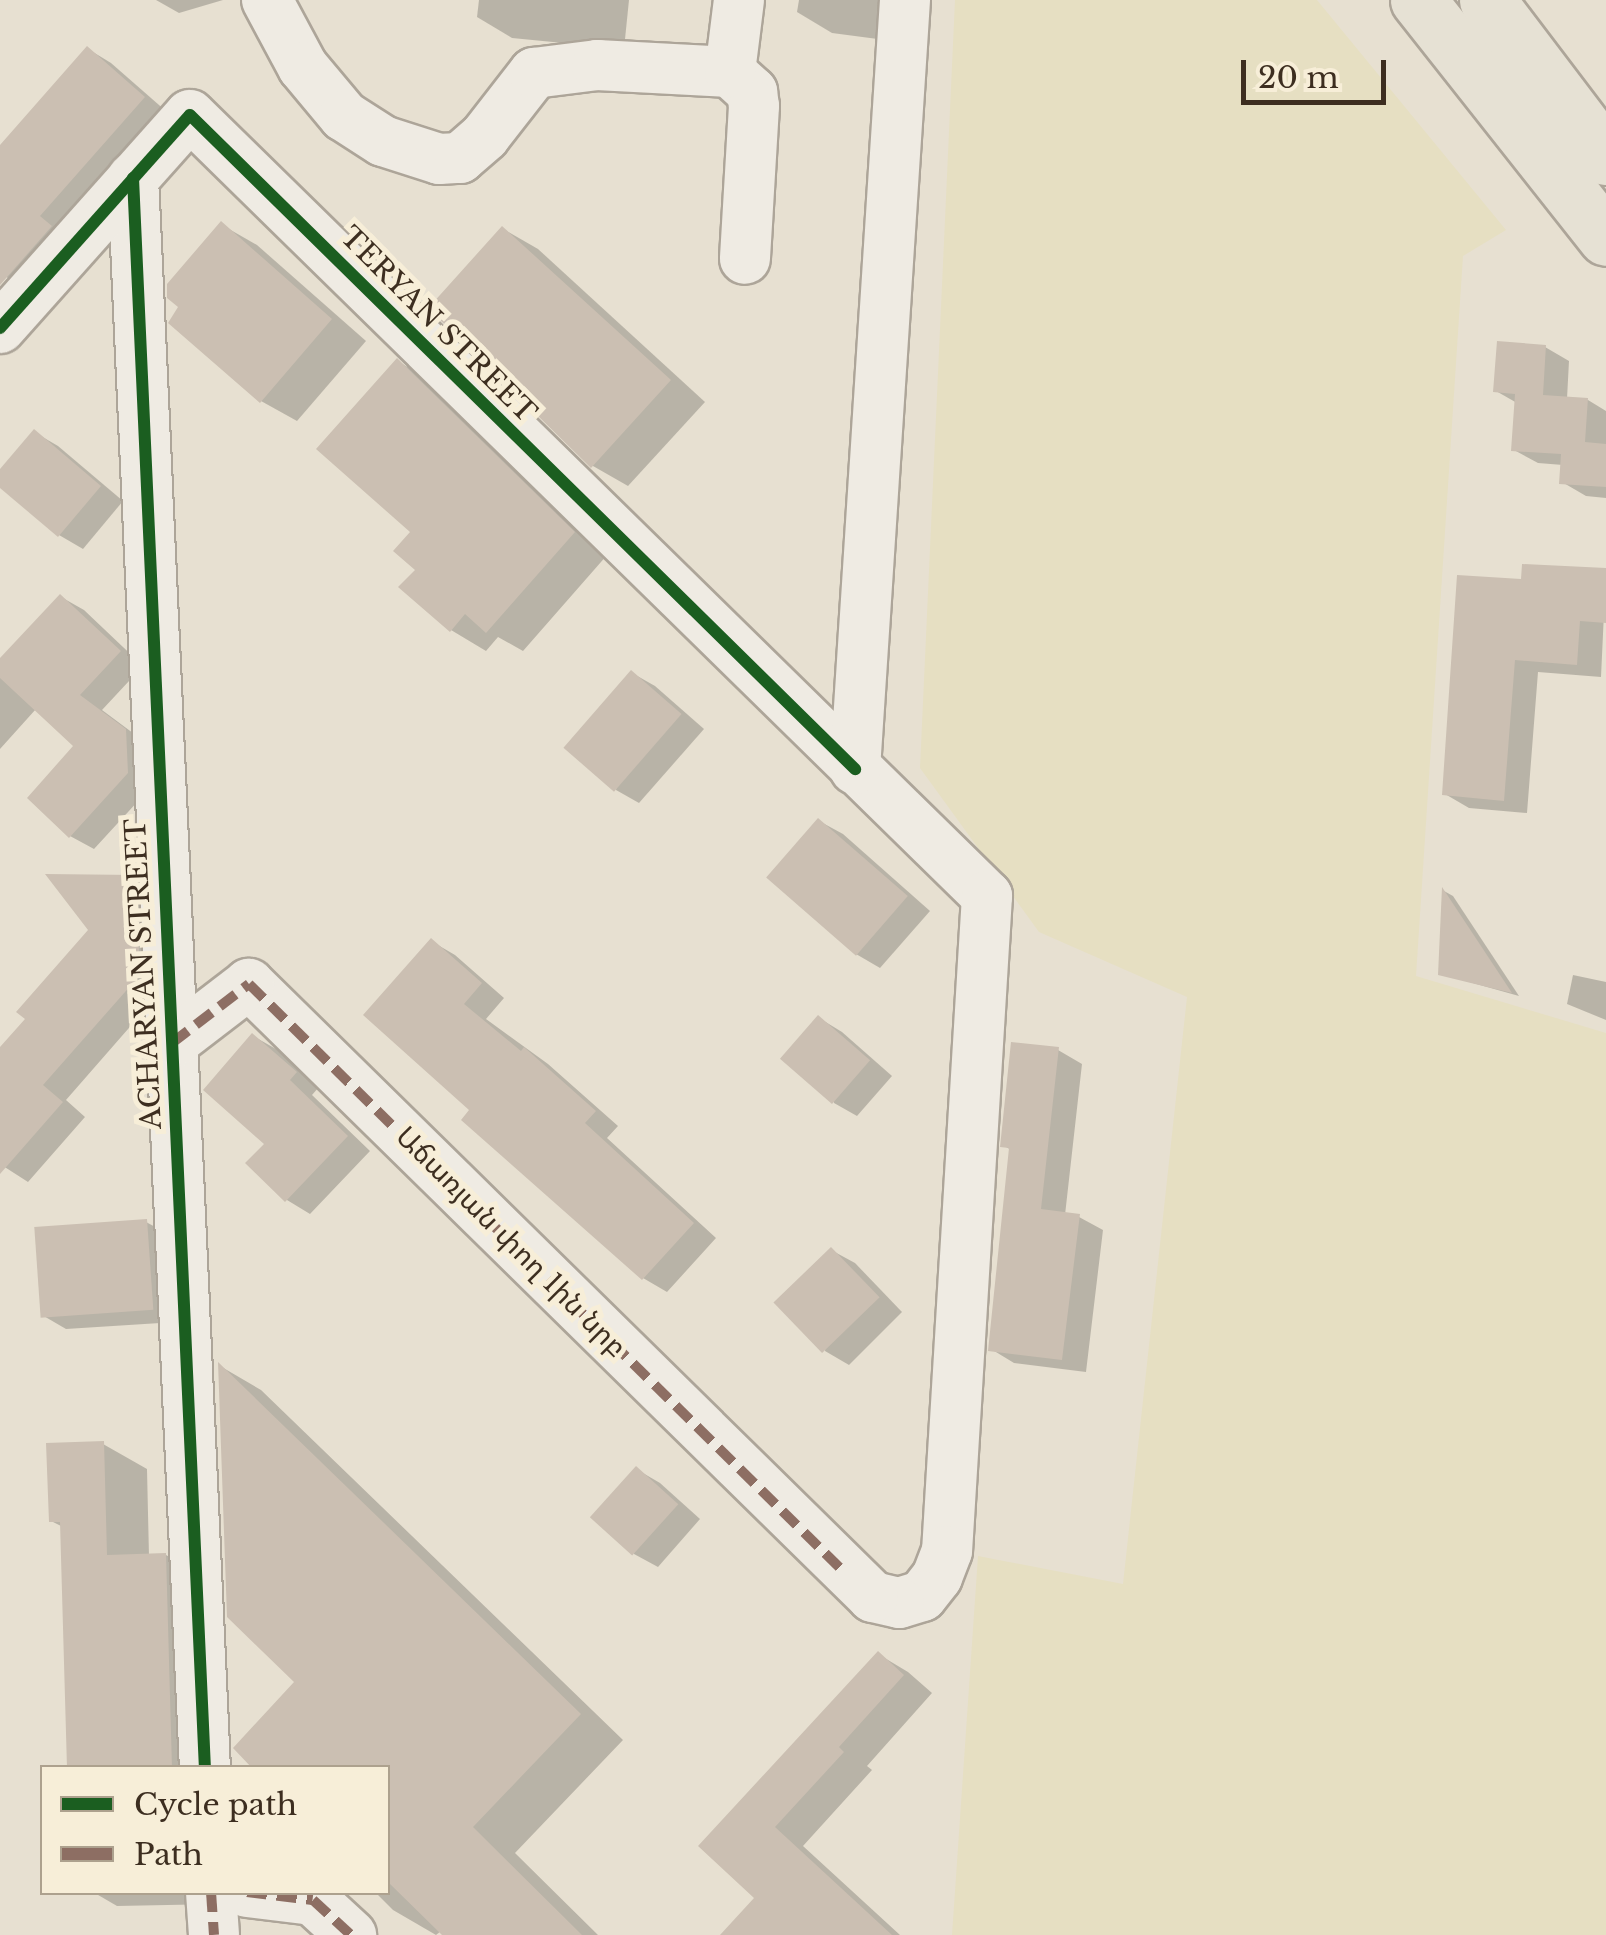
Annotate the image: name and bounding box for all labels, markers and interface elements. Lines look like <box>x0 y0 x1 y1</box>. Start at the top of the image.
scale bar <box>1246 40 1391 102</box>
text: 20 m <box>1258 59 1339 96</box>
street label: TERYAN STREET <box>333 220 543 430</box>
street label: ACHARYAN STREET <box>119 818 169 1130</box>
street label: Աճառյան փող 1ին նրբ <box>389 1120 633 1364</box>
legend <box>40 1765 390 1895</box>
text: Cycle path <box>134 1786 297 1823</box>
text: Path <box>134 1836 203 1873</box>

